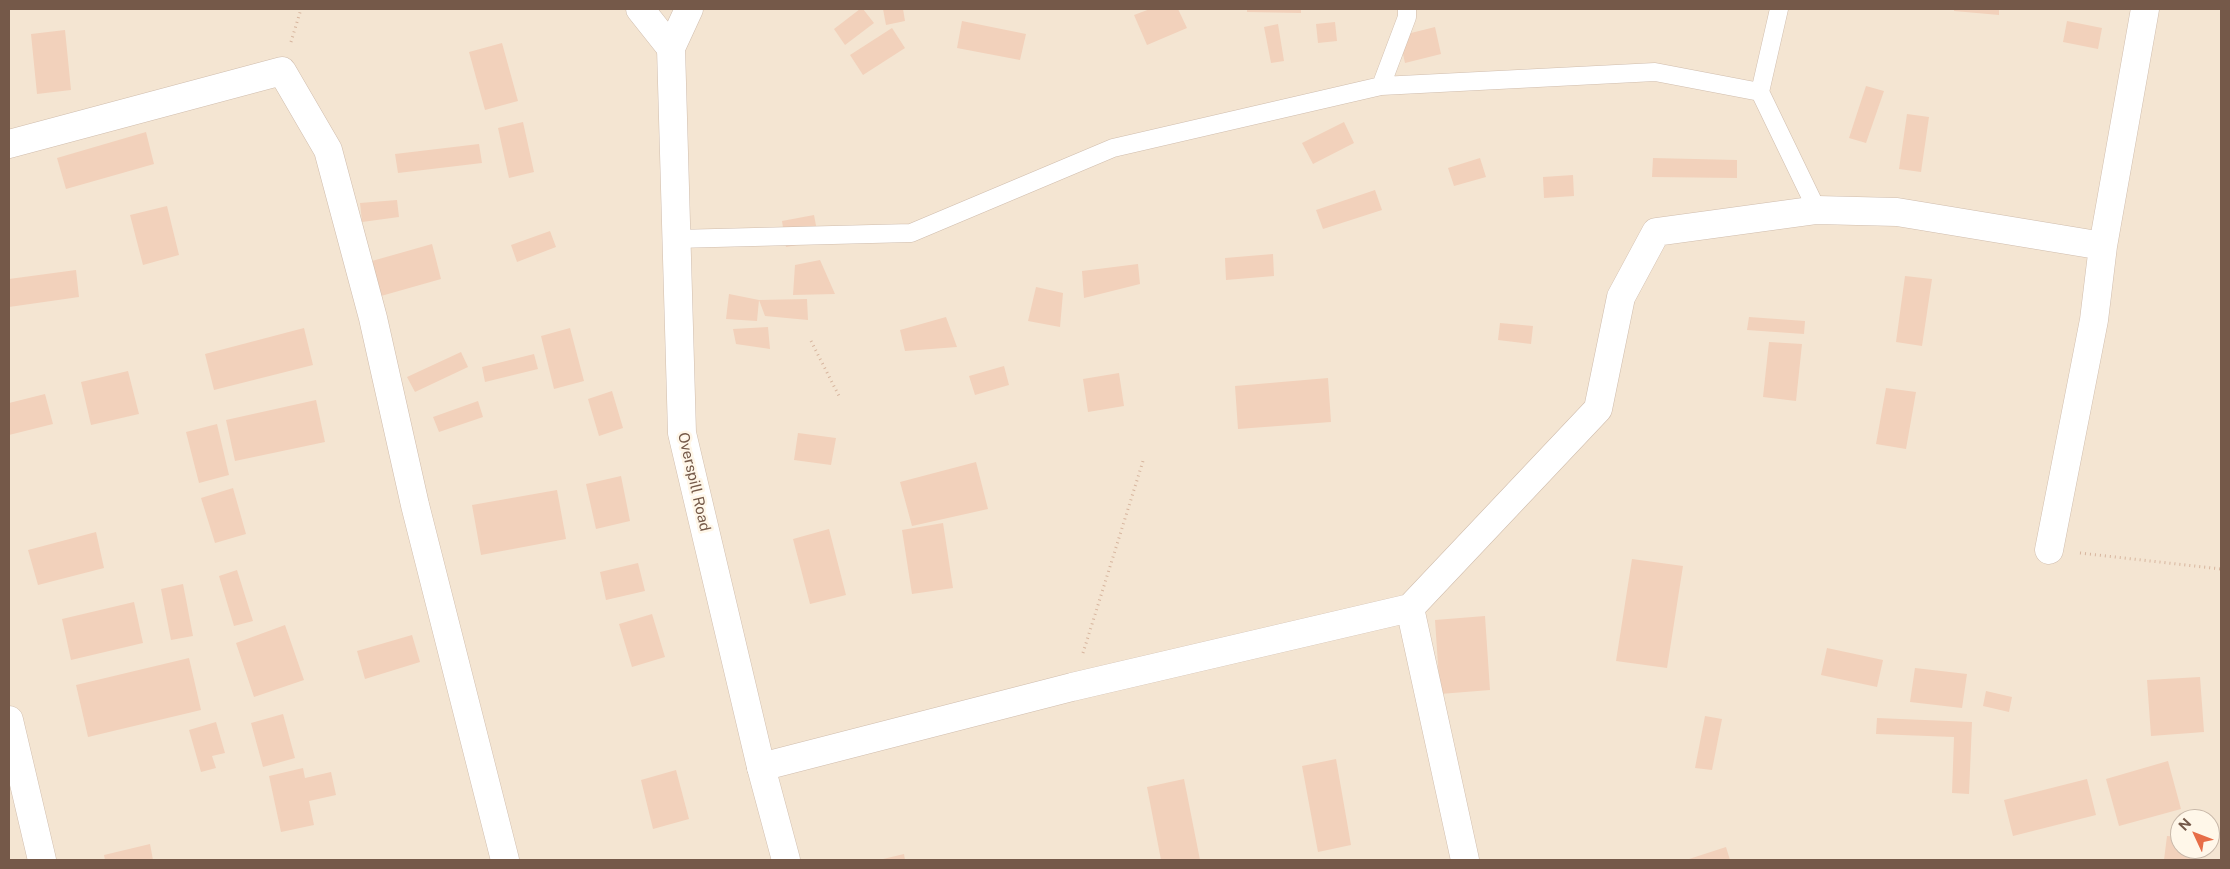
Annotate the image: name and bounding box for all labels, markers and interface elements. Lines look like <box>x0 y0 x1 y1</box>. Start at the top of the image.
street label: Overspill Road <box>674 431 714 533</box>
north arrow <box>2170 809 2220 859</box>
text: N <box>2175 815 2194 834</box>

